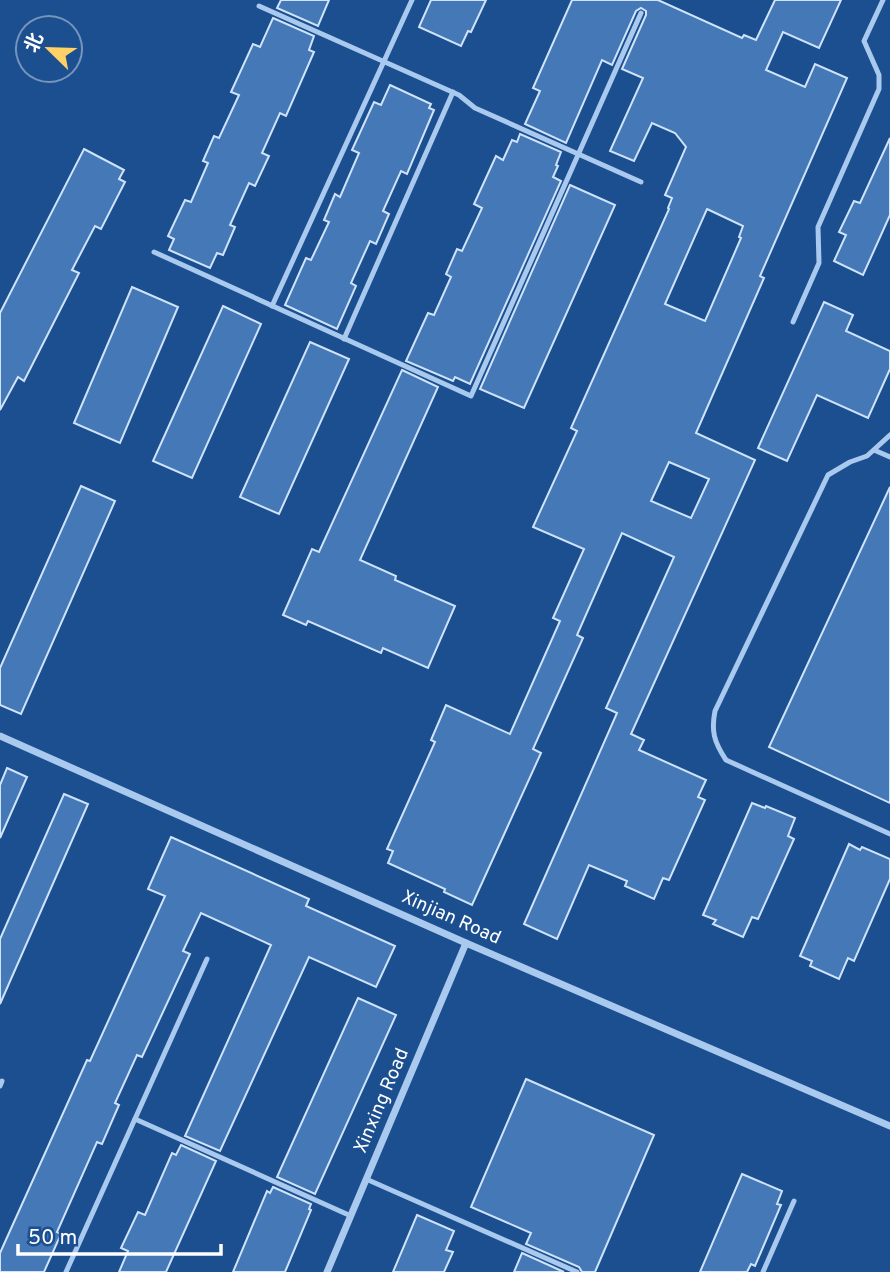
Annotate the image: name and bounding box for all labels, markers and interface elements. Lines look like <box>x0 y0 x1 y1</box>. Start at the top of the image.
north arrow <box>14 14 84 84</box>
text: 北 <box>20 30 50 57</box>
street label: Xinjian Road <box>398 885 504 951</box>
street label: Xinxing Road <box>349 1045 415 1157</box>
scale bar <box>18 1212 220 1256</box>
text: 50 m <box>28 1225 77 1252</box>

